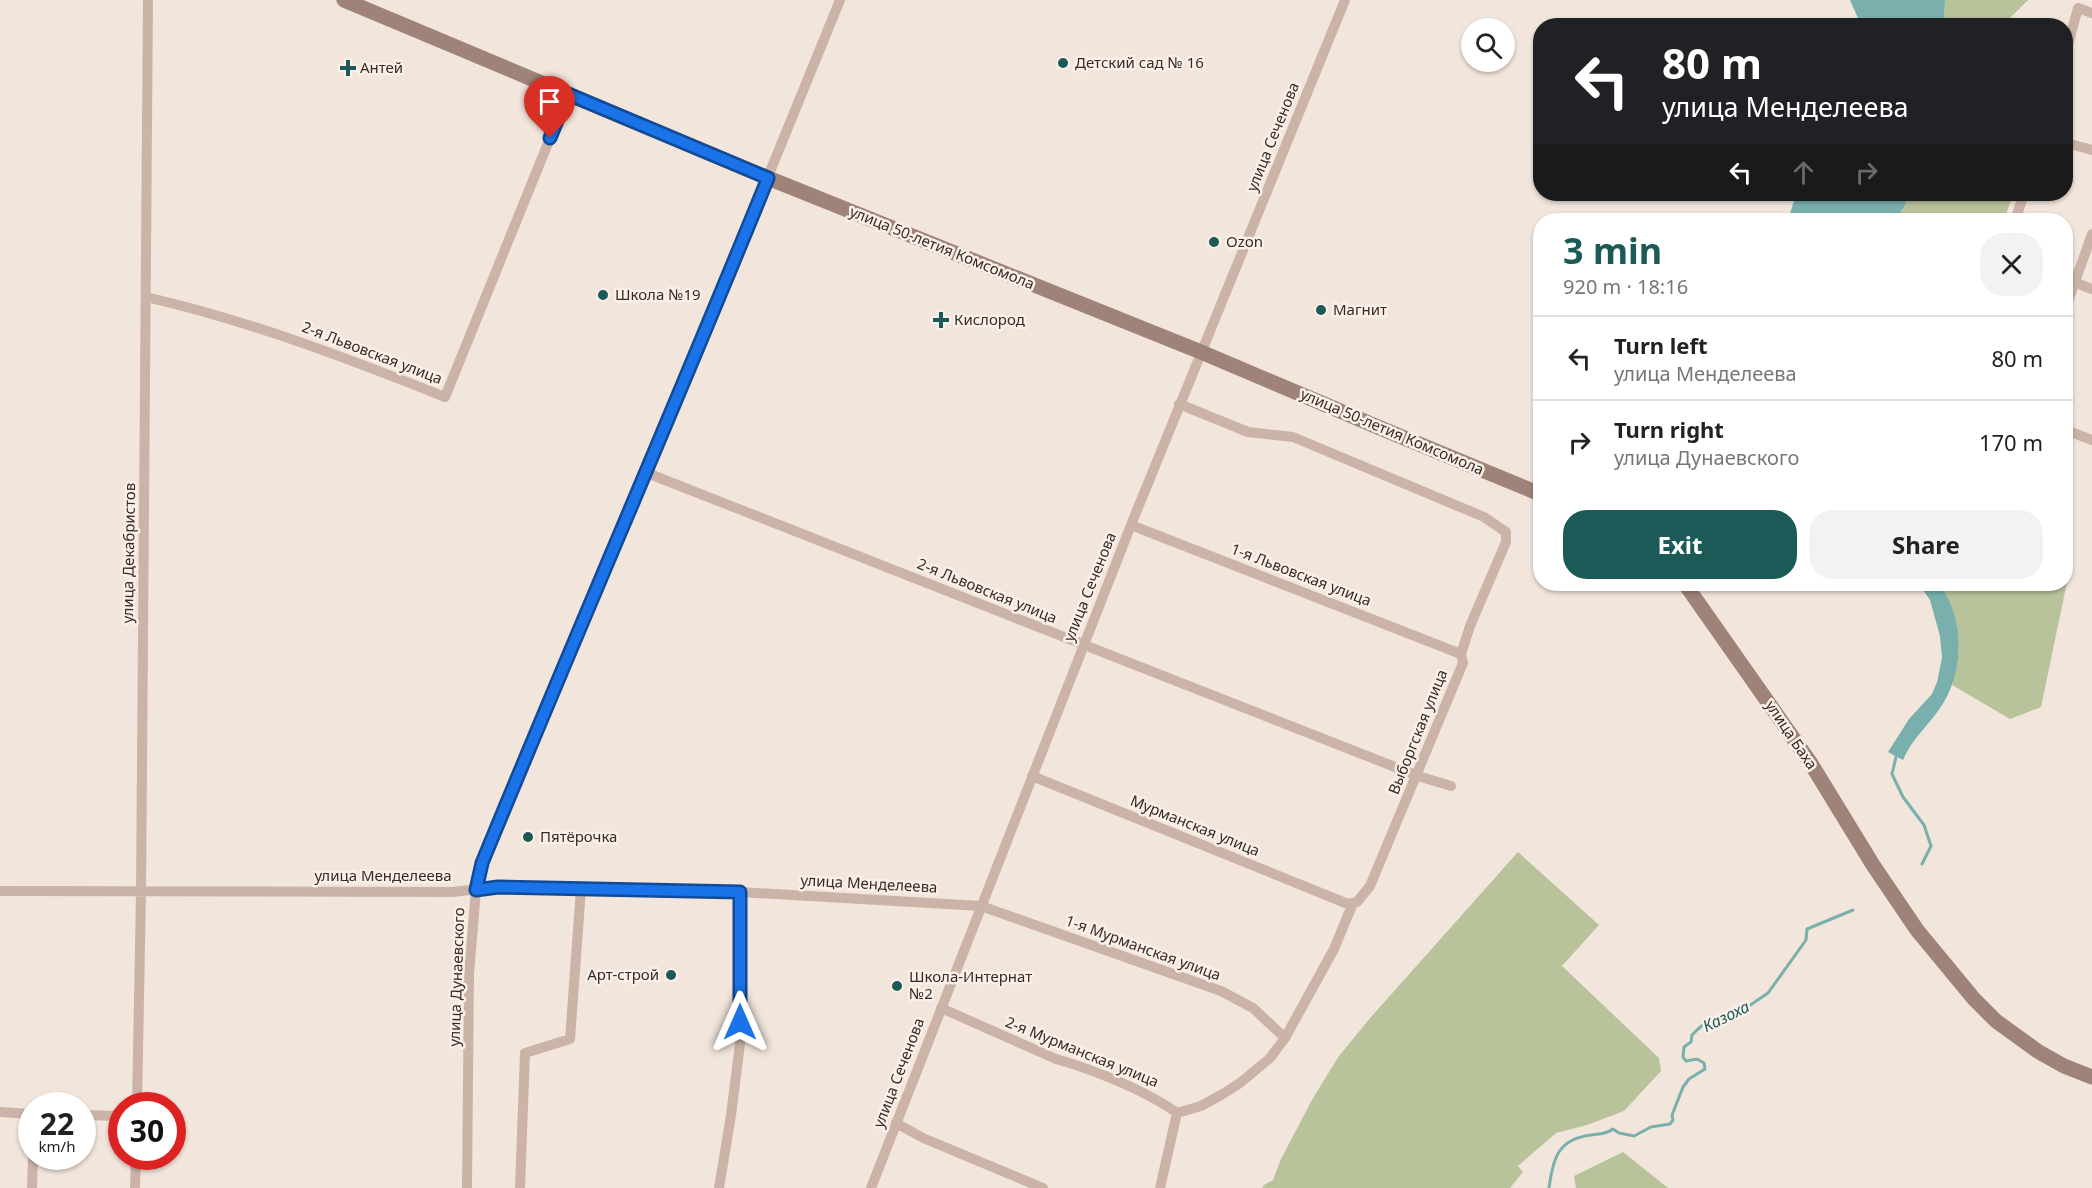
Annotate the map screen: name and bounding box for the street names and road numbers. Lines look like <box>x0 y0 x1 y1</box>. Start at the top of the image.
street label: улица Сеченова <box>1241 79 1303 194</box>
street label: улица 50-летия Комсомола <box>847 201 1038 293</box>
street label: 2-я Львовская улица <box>299 316 445 388</box>
street label: улица 50-летия Комсомола <box>1298 383 1487 479</box>
street label: улица Декабристов <box>117 483 139 623</box>
street label: улица Сеченова <box>1058 529 1120 644</box>
street label: 1-я Львовская улица <box>1228 538 1374 610</box>
street label: 2-я Львовская улица <box>915 553 1060 627</box>
street label: Выборгская улица <box>1383 666 1451 797</box>
street label: улица Баха <box>1761 696 1822 773</box>
street label: Мурманская улица <box>1128 790 1263 860</box>
street label: улица Менделеева <box>314 865 452 885</box>
street label: улица Менделеева <box>800 869 938 897</box>
street label: улица Дунаевского <box>444 907 468 1047</box>
street label: 1-я Мурманская улица <box>1063 910 1224 984</box>
street label: 2-я Мурманская улица <box>1003 1011 1162 1091</box>
street label: улица Сеченова <box>868 1015 928 1130</box>

